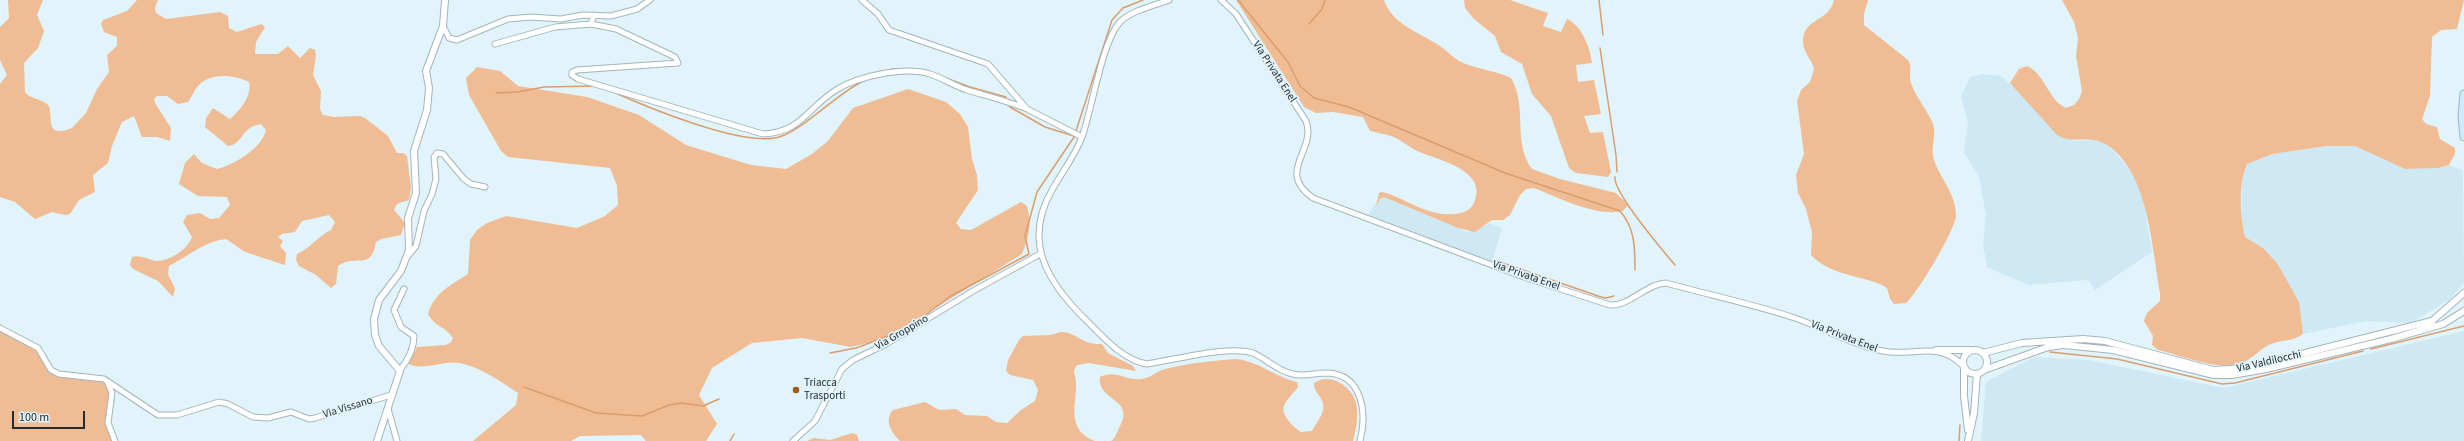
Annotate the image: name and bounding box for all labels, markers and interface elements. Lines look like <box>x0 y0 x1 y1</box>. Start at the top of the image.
street label: Via Privata Enel <box>1249 39 1299 105</box>
street label: Via Privata Enel <box>1491 258 1561 294</box>
street label: Via Groppino <box>873 312 931 354</box>
street label: Via Privata Enel <box>1809 318 1879 356</box>
street label: Via Valdilocchi <box>2235 348 2303 376</box>
place label: Triacca Trasporti <box>804 377 845 403</box>
marker: Triacca Trasporti <box>791 385 801 395</box>
street label: Via Vissano <box>322 394 374 422</box>
scale bar <box>14 403 87 429</box>
text: 100 m <box>19 409 49 426</box>

